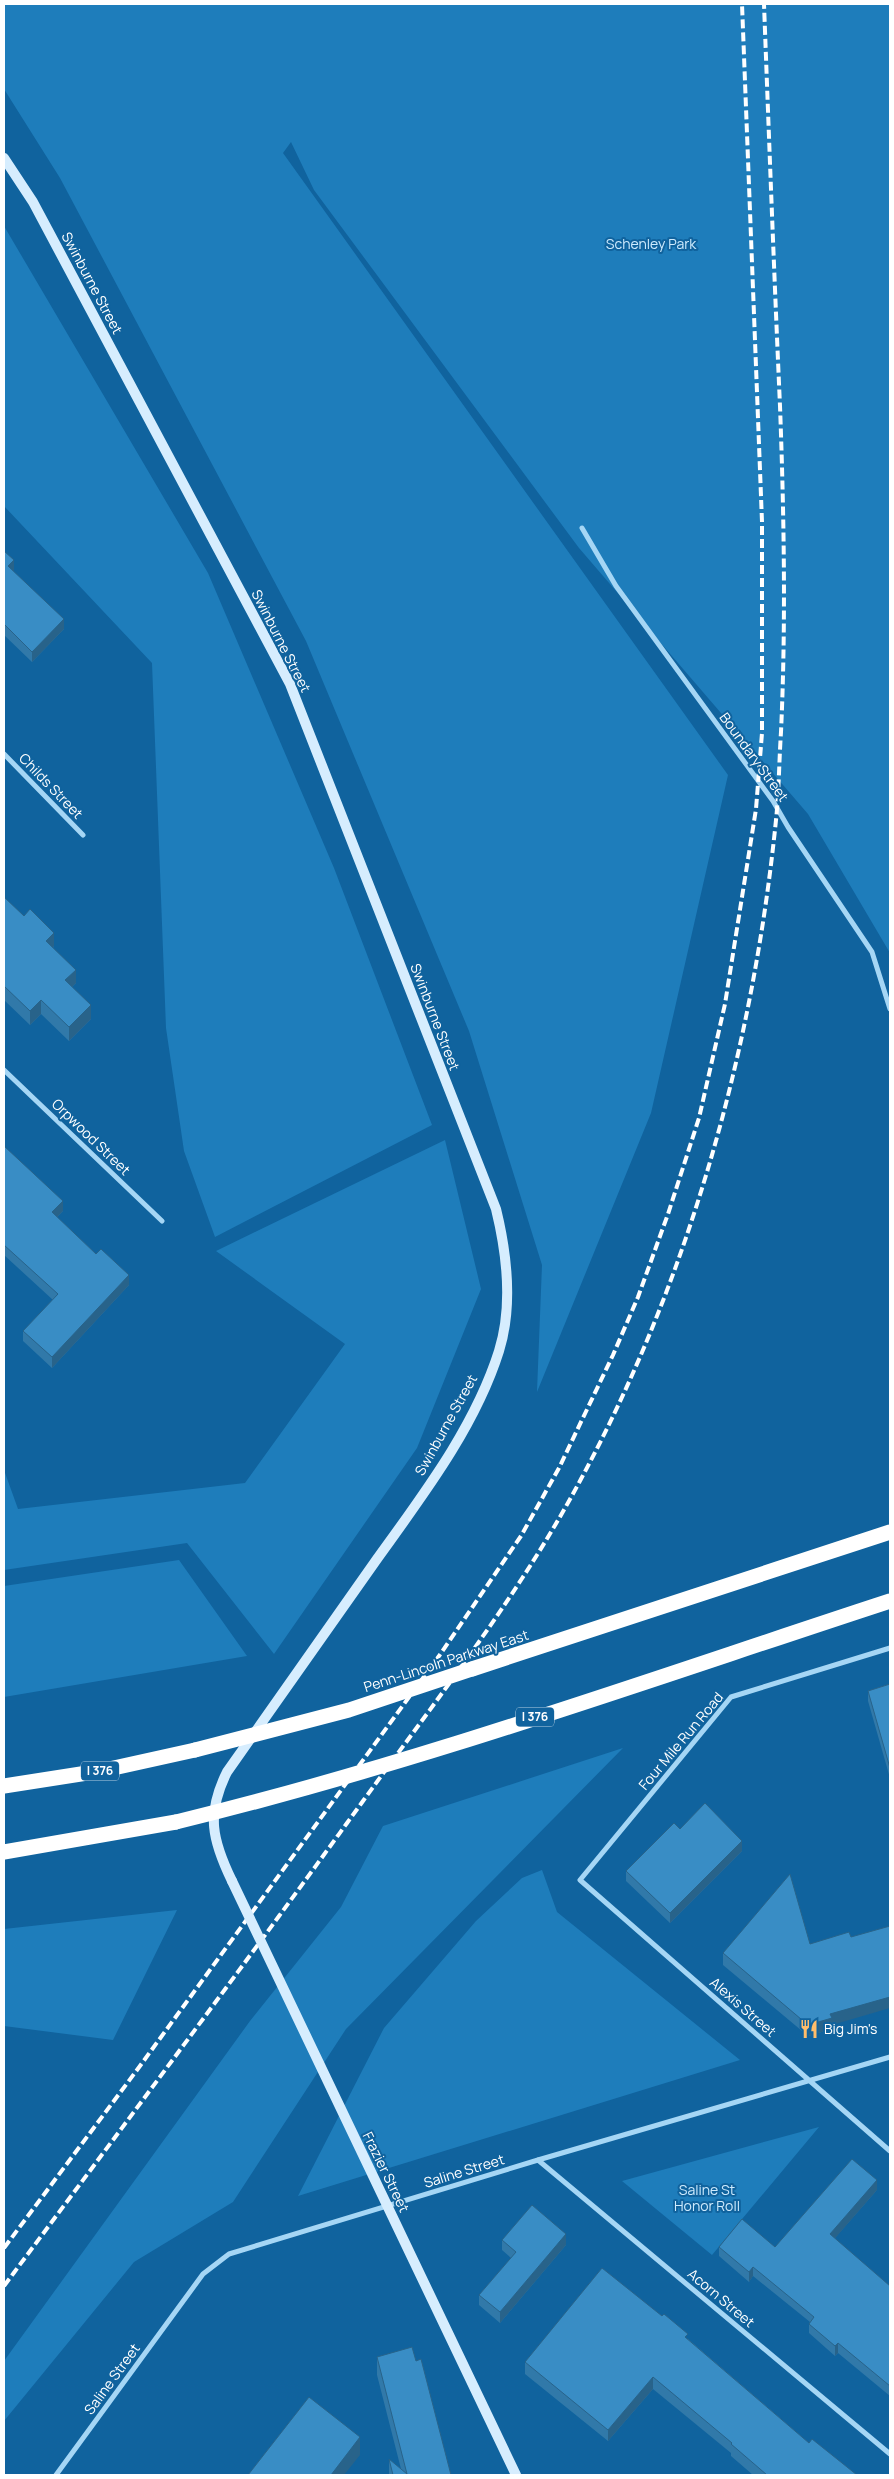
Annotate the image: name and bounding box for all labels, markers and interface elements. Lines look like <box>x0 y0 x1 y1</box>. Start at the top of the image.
street label: Swinburne Street <box>58 228 128 337</box>
park label: Schenley Park <box>606 234 697 253</box>
street label: Swinburne Street <box>247 586 316 696</box>
street label: Boundary Street <box>716 708 793 805</box>
street label: Childs Street <box>15 749 88 823</box>
street label: Swinburne Street <box>406 961 465 1073</box>
street label: Orpwood Street <box>48 1094 135 1179</box>
street label: Swinburne Street <box>410 1370 481 1479</box>
street label: Penn-Lincoln Parkway East <box>361 1625 531 1696</box>
street label: Four Mile Run Road <box>634 1688 727 1794</box>
road number: I 376 <box>516 1708 554 1726</box>
road number: I 376 <box>81 1762 119 1780</box>
street label: Alexis Street <box>706 1973 781 2041</box>
restaurant icon: Big Jim's <box>798 2018 820 2040</box>
place label: Big Jim's <box>824 2019 877 2038</box>
street label: Frazier Street <box>359 2128 414 2216</box>
street label: Saline Street <box>421 2149 507 2192</box>
park label: Saline St Honor Roll <box>674 2180 740 2215</box>
street label: Acorn Street <box>684 2264 759 2331</box>
street label: Saline Street <box>79 2339 144 2418</box>

